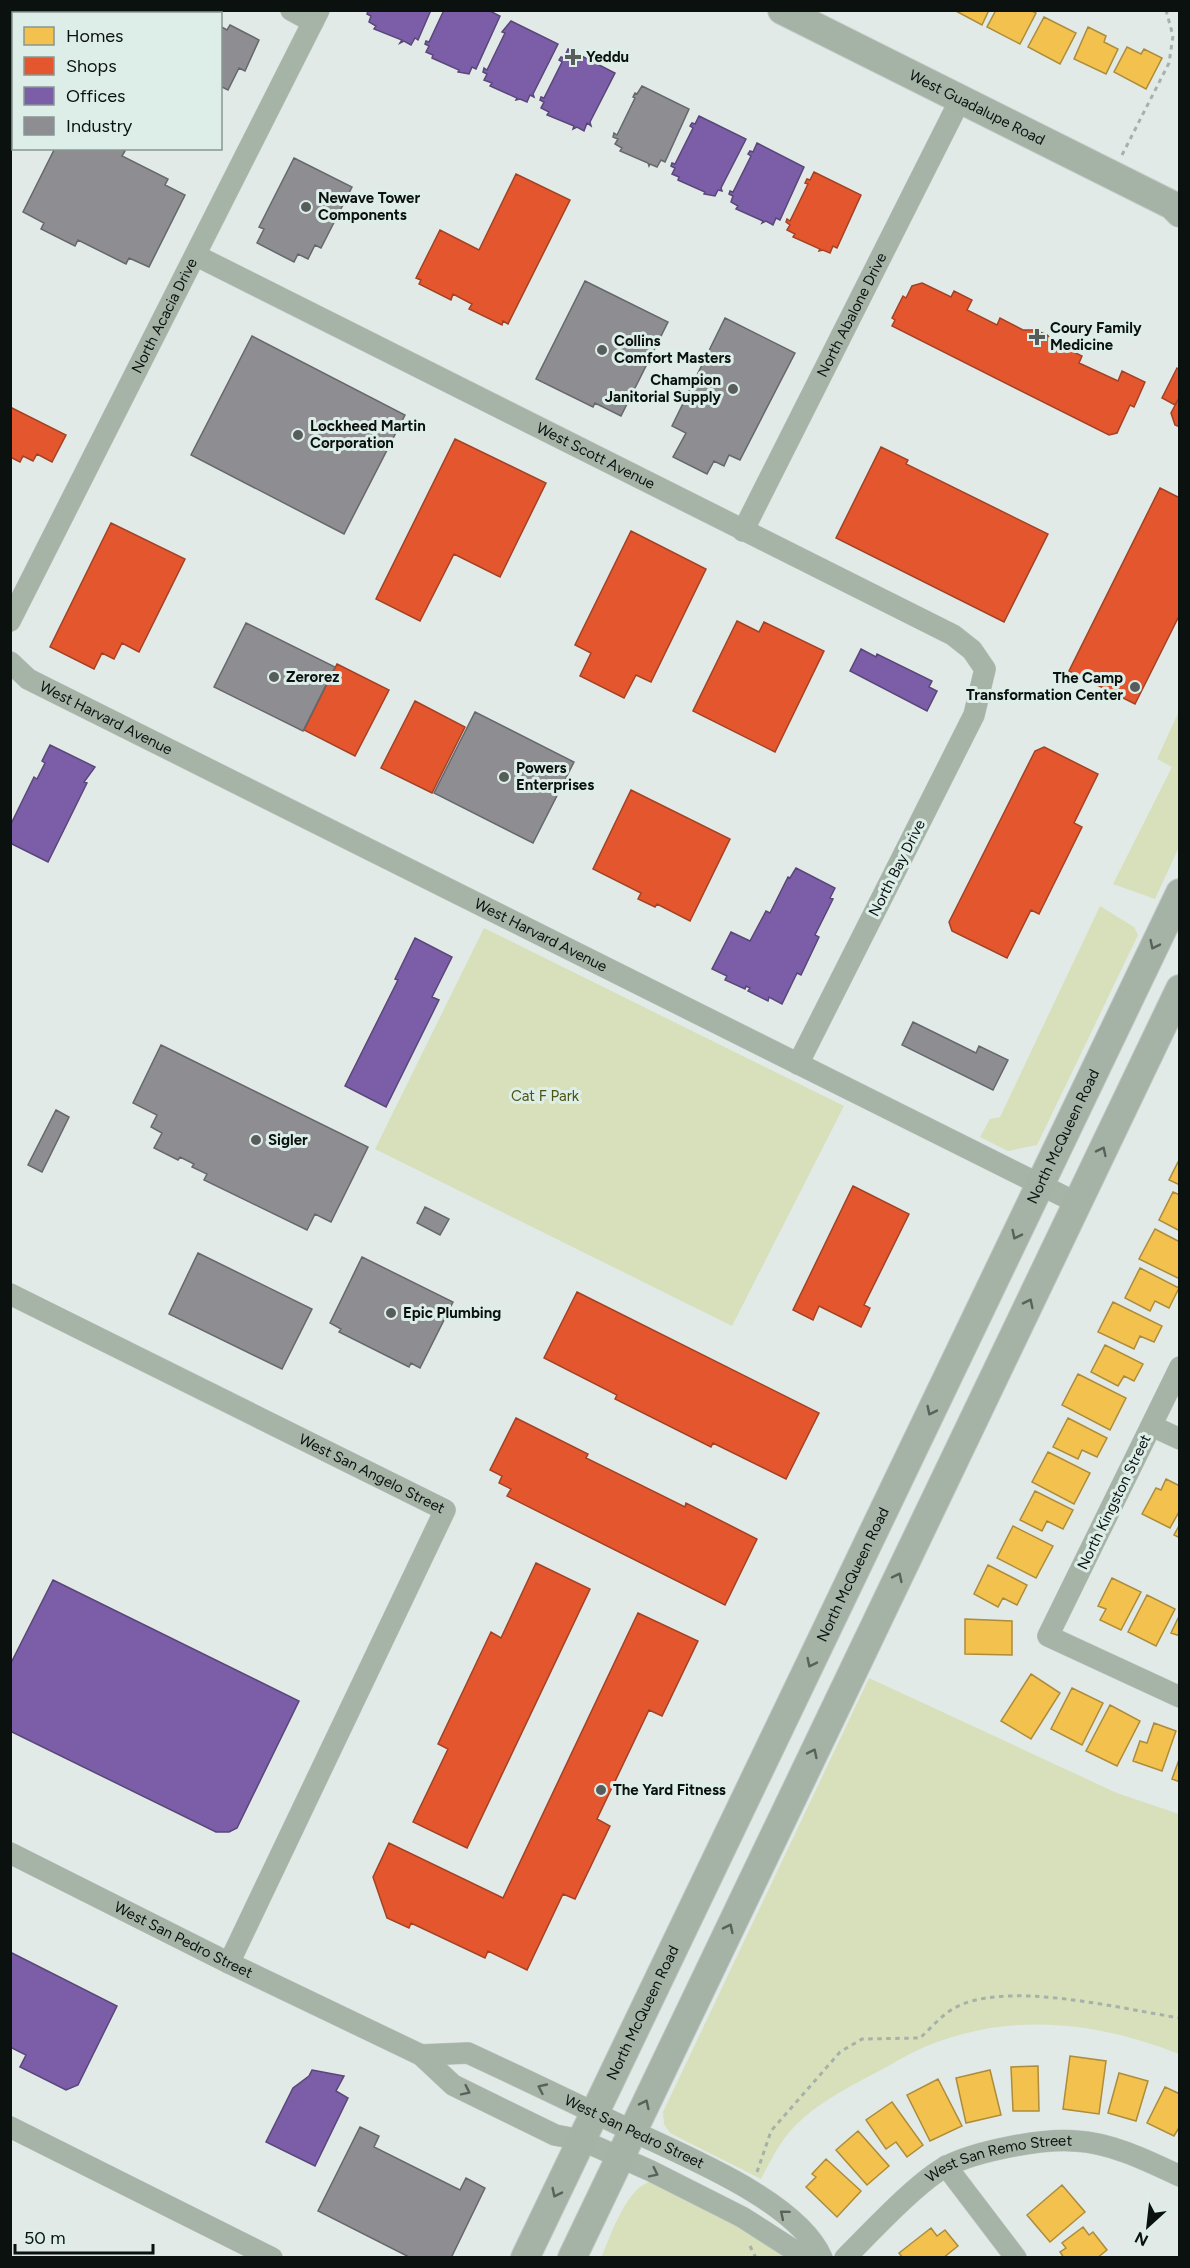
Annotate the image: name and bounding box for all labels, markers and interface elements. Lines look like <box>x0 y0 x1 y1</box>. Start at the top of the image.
legend <box>12 12 222 150</box>
text: Homes <box>66 25 124 47</box>
marker: Yeddu <box>564 48 582 66</box>
place label: Yeddu <box>586 48 629 66</box>
text: Shops <box>66 55 117 77</box>
street label: West Guadalupe Road <box>906 66 1048 149</box>
text: Offices <box>66 85 125 107</box>
text: Industry <box>66 115 133 137</box>
place label: Newave Tower Components <box>318 189 420 224</box>
marker: Newave Tower Components <box>299 200 313 214</box>
street label: North Abalone Drive <box>813 250 891 380</box>
street label: North Acacia Drive <box>128 255 201 376</box>
place label: Coury Family Medicine <box>1050 319 1142 354</box>
marker: Coury Family Medicine <box>1028 328 1046 346</box>
place label: Collins Comfort Masters <box>614 332 731 367</box>
marker: Collins Comfort Masters <box>595 343 609 357</box>
place label: Champion Janitorial Supply <box>605 371 721 406</box>
marker: Champion Janitorial Supply <box>726 382 740 396</box>
place label: Lockheed Martin Corporation <box>310 417 426 452</box>
street label: West Scott Avenue <box>533 419 658 493</box>
marker: Lockheed Martin Corporation <box>291 428 305 442</box>
place label: Zerorez <box>286 668 339 686</box>
place label: The Camp Transformation Center <box>966 669 1123 704</box>
marker: Zerorez <box>267 670 281 684</box>
street label: West Harvard Avenue <box>37 677 175 759</box>
marker: The Camp Transformation Center <box>1128 680 1142 694</box>
place label: Powers Enterprises <box>516 759 594 794</box>
marker: Powers Enterprises <box>497 770 511 784</box>
street label: North Bay Drive <box>865 817 929 919</box>
street label: West Harvard Avenue <box>471 894 610 976</box>
one-way arrow <box>1150 939 1162 950</box>
street label: North McQueen Road <box>1023 1066 1103 1207</box>
park label: Cat F Park <box>511 1087 580 1105</box>
place label: Sigler <box>268 1131 308 1149</box>
marker: Sigler <box>249 1133 263 1147</box>
one-way arrow <box>1094 1146 1106 1157</box>
one-way arrow <box>1011 1229 1023 1240</box>
one-way arrow <box>1021 1298 1033 1309</box>
place label: Epic Plumbing <box>403 1304 501 1322</box>
marker: Epic Plumbing <box>384 1306 398 1320</box>
one-way arrow <box>927 1404 939 1415</box>
street label: West San Angelo Street <box>296 1430 448 1518</box>
street label: North Kingston Street <box>1073 1431 1155 1573</box>
street label: North McQueen Road <box>813 1504 893 1645</box>
one-way arrow <box>890 1572 902 1583</box>
one-way arrow <box>807 1656 818 1667</box>
one-way arrow <box>806 1748 818 1759</box>
place label: The Yard Fitness <box>613 1781 726 1799</box>
marker: The Yard Fitness <box>594 1783 608 1797</box>
street label: West San Pedro Street <box>111 1898 256 1982</box>
one-way arrow <box>722 1924 734 1935</box>
street label: North McQueen Road <box>603 1943 683 2083</box>
one-way arrow <box>537 2083 548 2095</box>
one-way arrow <box>459 2084 470 2096</box>
street label: West San Pedro Street <box>562 2091 707 2173</box>
one-way arrow <box>638 2100 649 2111</box>
street label: West San Remo Street <box>922 2132 1073 2186</box>
one-way arrow <box>647 2165 658 2177</box>
one-way arrow <box>552 2187 564 2198</box>
north arrow <box>1118 2196 1178 2256</box>
one-way arrow <box>780 2211 791 2222</box>
scale bar <box>15 2217 153 2255</box>
text: 50 m <box>24 2227 66 2249</box>
text: N <box>1132 2228 1151 2250</box>

